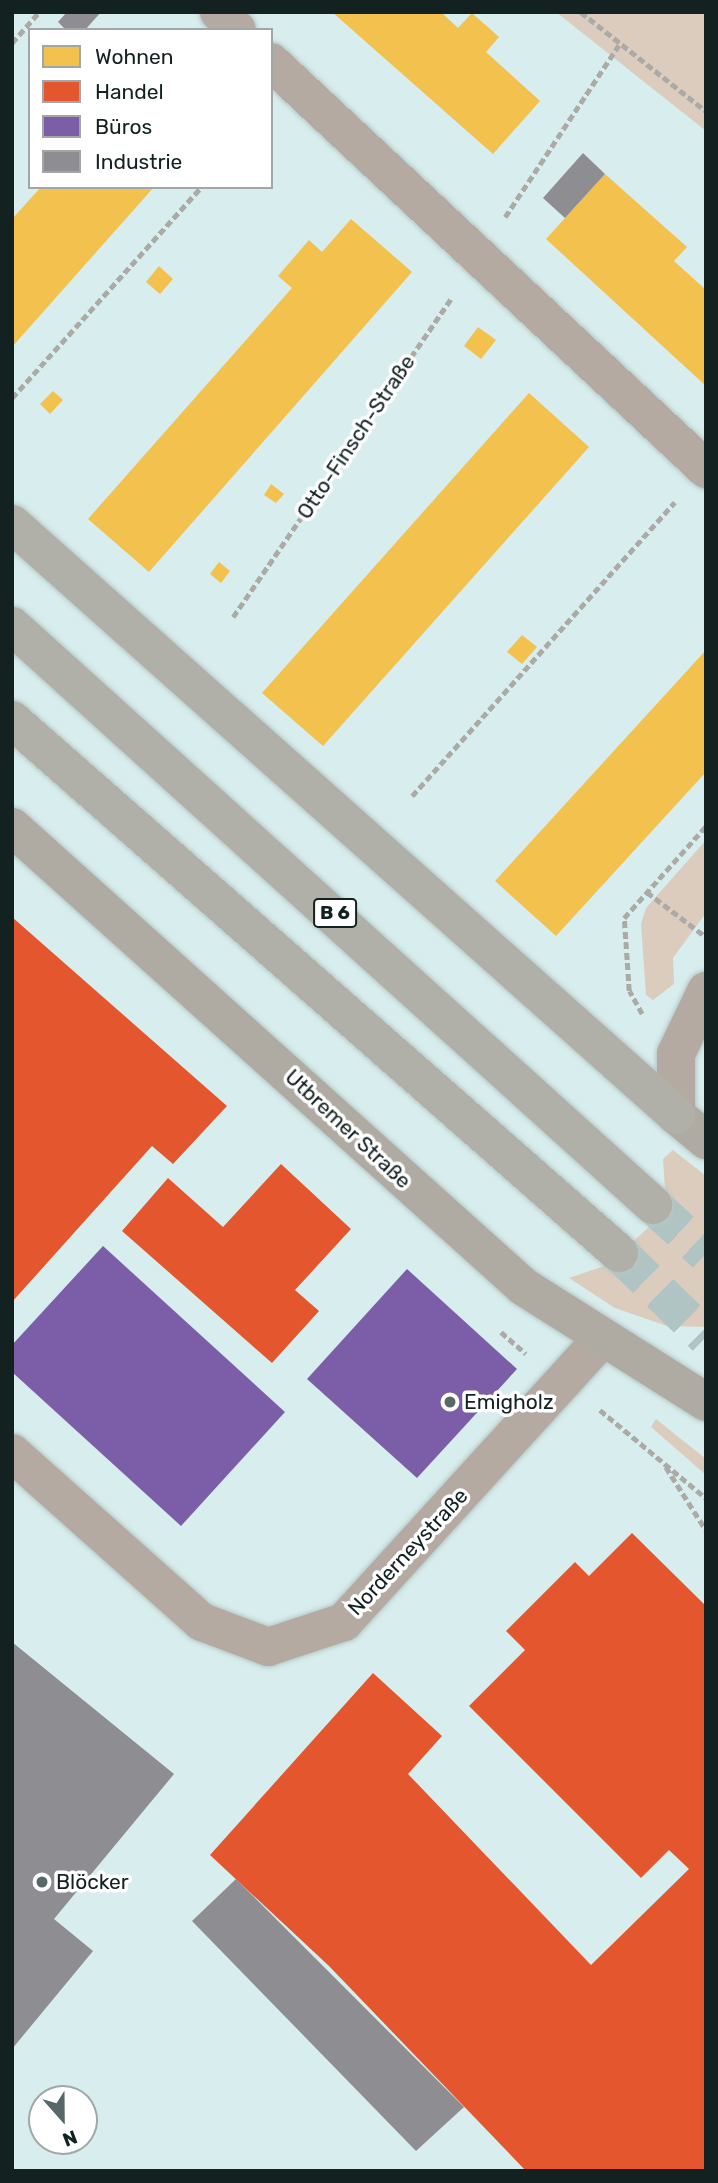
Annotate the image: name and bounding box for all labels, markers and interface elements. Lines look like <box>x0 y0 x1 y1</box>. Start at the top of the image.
legend <box>28 28 273 189</box>
text: Wohnen <box>95 44 173 69</box>
text: Handel <box>95 79 164 104</box>
text: Büros <box>95 114 152 139</box>
text: Industrie <box>95 149 182 174</box>
street label: Otto-Finsch-Straße <box>292 350 420 524</box>
road number: B 6 <box>312 897 358 928</box>
street label: Utbremer Straße <box>280 1064 416 1194</box>
place label: Emigholz <box>464 1389 554 1415</box>
marker: Emigholz <box>442 1394 458 1410</box>
street label: Norderneystraße <box>343 1483 473 1621</box>
place label: Blöcker <box>56 1869 129 1895</box>
marker: Blöcker <box>34 1874 50 1890</box>
north arrow <box>28 2085 98 2155</box>
text: N <box>59 2125 80 2151</box>

